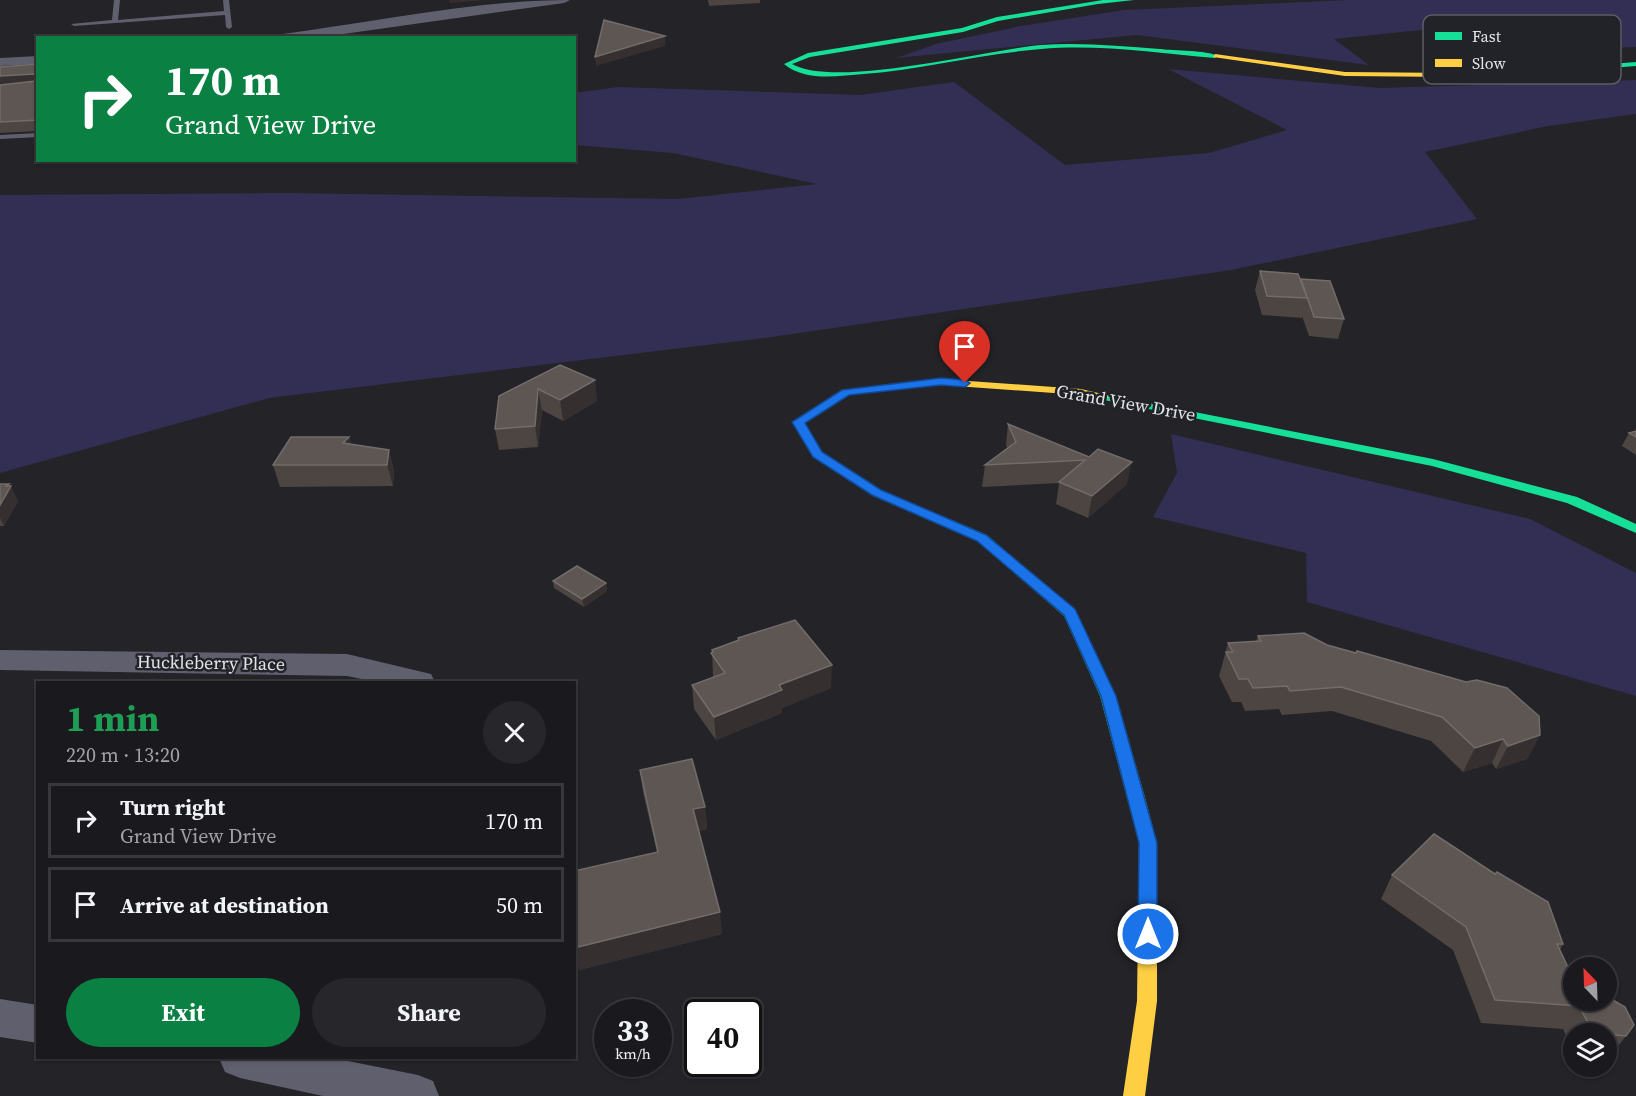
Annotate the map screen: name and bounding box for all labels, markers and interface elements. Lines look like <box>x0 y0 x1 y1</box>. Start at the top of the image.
legend <box>1423 15 1621 84</box>
text: Fast <box>1472 25 1502 47</box>
text: 170 m <box>165 51 280 109</box>
text: Slow <box>1472 52 1507 74</box>
icon: right <box>66 60 144 138</box>
text: Grand View Drive <box>165 106 376 143</box>
pin <box>939 321 990 383</box>
icon: arrive <box>948 330 981 363</box>
street label: Grand View Drive <box>1055 378 1198 427</box>
street label: Huckleberry Place <box>137 649 285 676</box>
text: 1 min <box>66 694 159 743</box>
button: close <box>483 701 546 764</box>
text: 220 m · 13:20 <box>66 741 180 769</box>
text: Turn right <box>120 792 225 822</box>
icon: right <box>69 804 102 837</box>
text: 170 m <box>485 806 543 836</box>
text: Grand View Drive <box>120 822 276 850</box>
icon: arrive <box>69 888 102 921</box>
text: Arrive at destination <box>120 890 329 920</box>
text: 50 m <box>496 890 543 920</box>
position arrow <box>1116 902 1180 966</box>
north arrow <box>1563 957 1617 1011</box>
map controls <box>1563 957 1617 1077</box>
button: Exit <box>66 978 300 1047</box>
button: Share <box>312 978 546 1047</box>
speed limit sign: 40 <box>684 999 762 1077</box>
text: 33 <box>617 1010 649 1051</box>
button: layers <box>1563 1023 1617 1077</box>
text: km/h <box>615 1043 651 1064</box>

